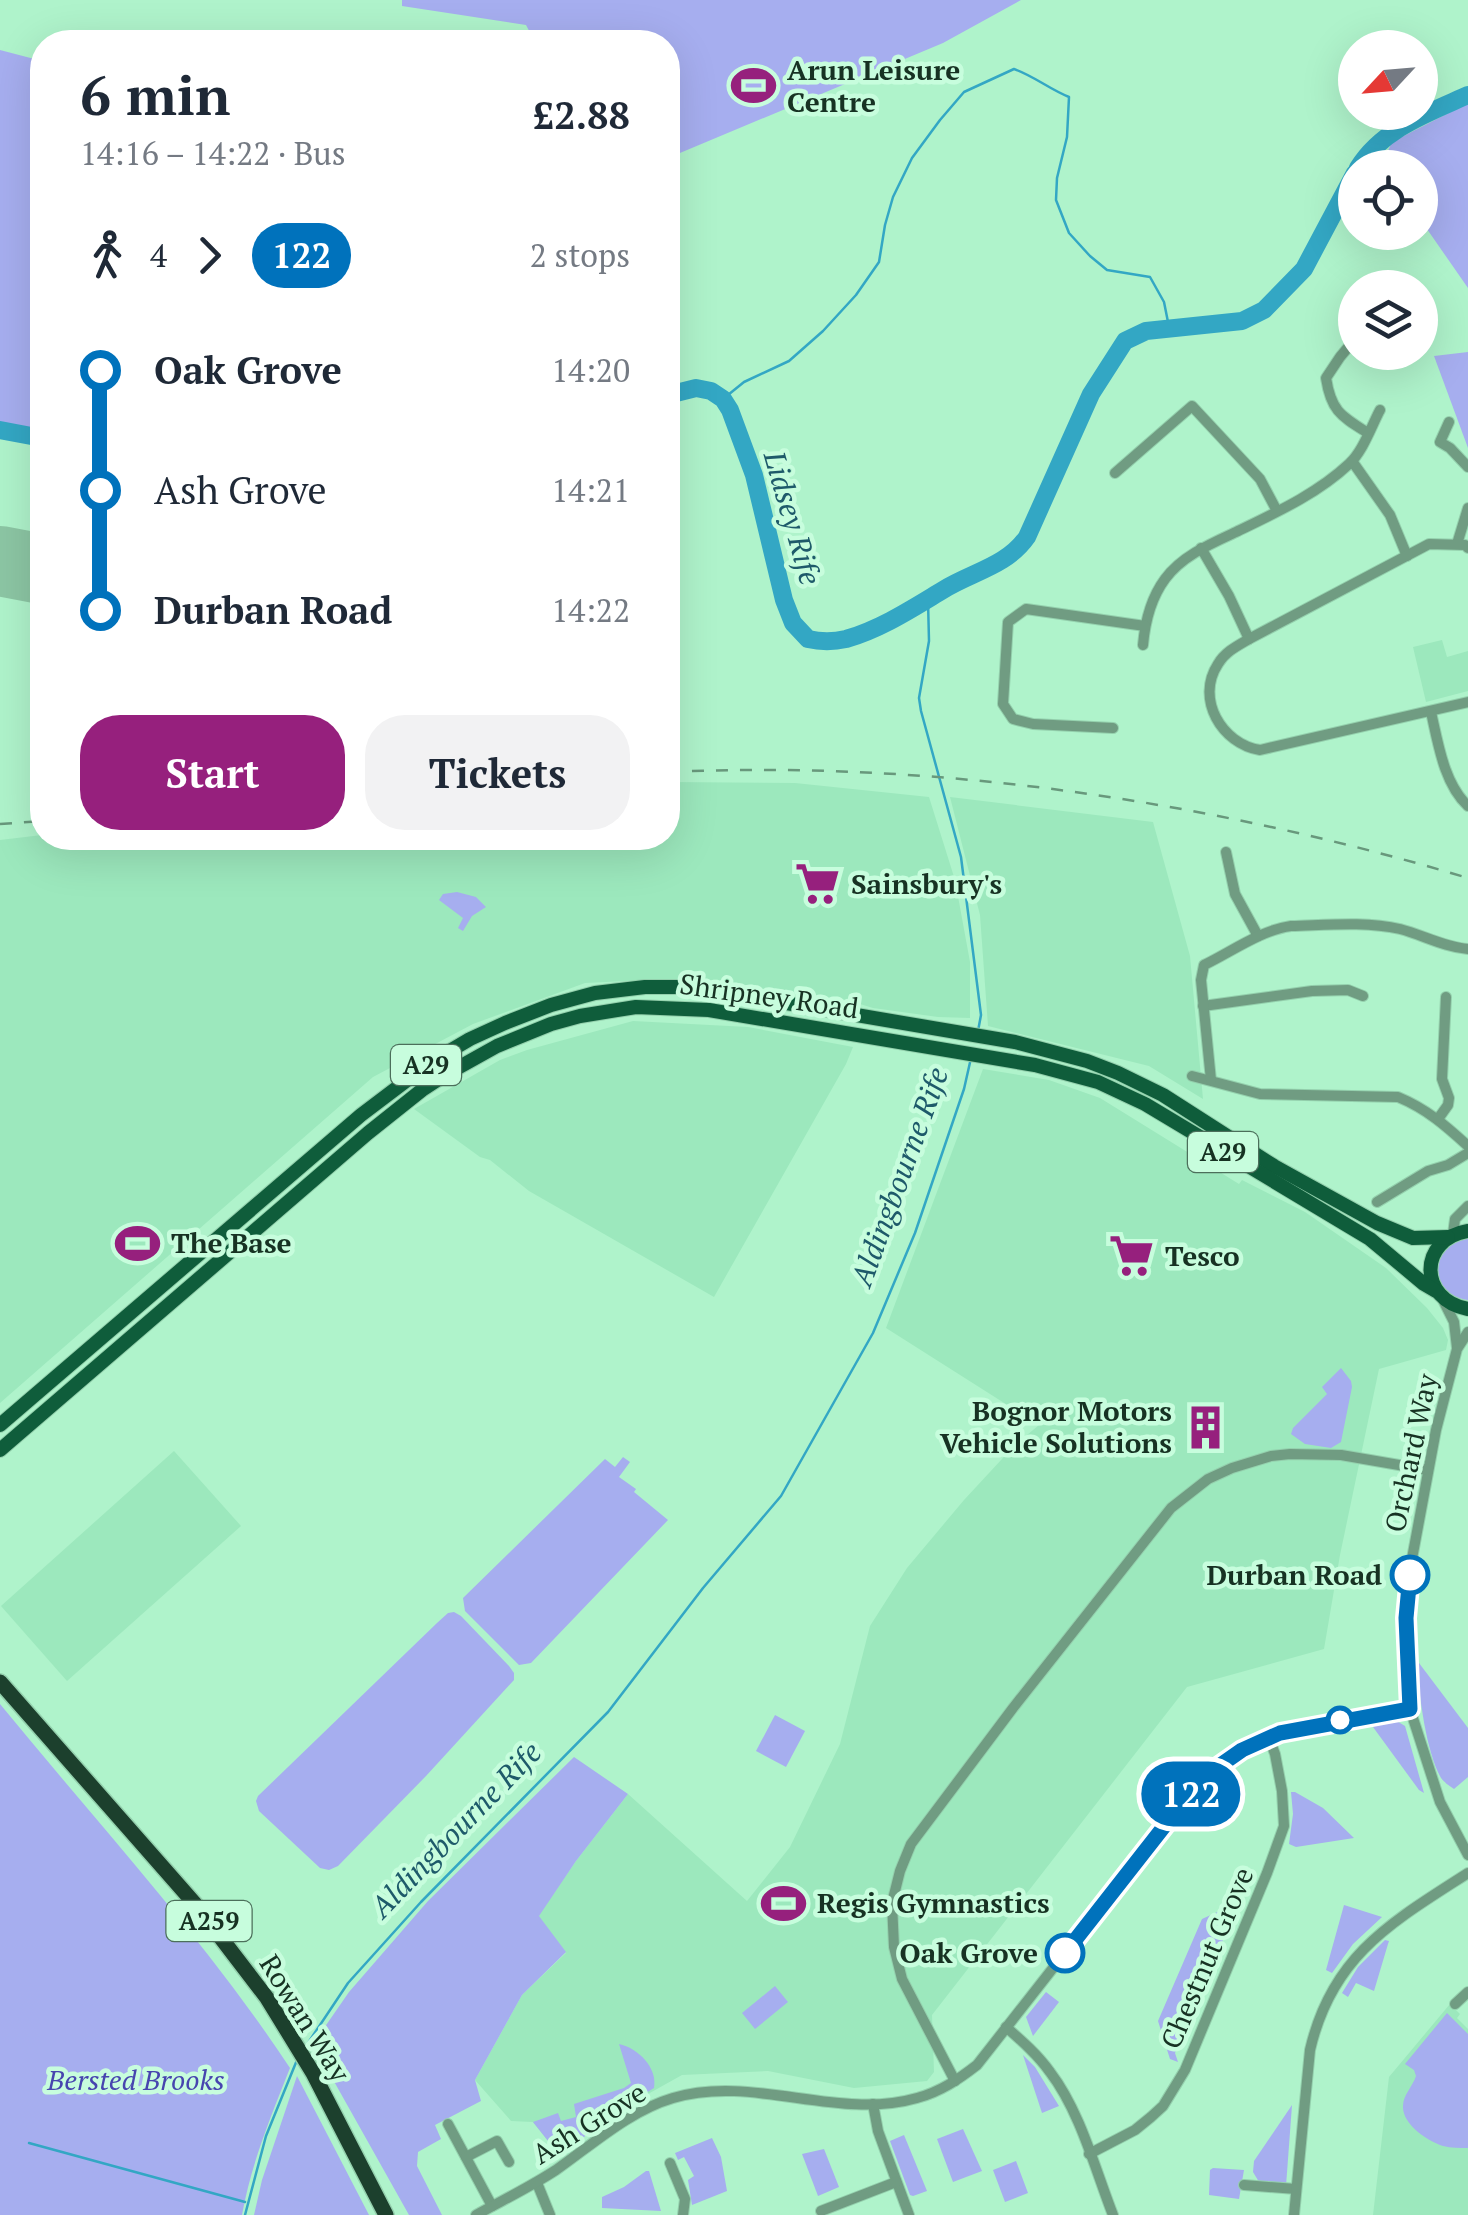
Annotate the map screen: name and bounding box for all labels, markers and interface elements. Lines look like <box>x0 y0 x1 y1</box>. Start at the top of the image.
north arrow <box>1338 30 1438 130</box>
map controls <box>1338 30 1438 370</box>
place label: Arun Leisure Centre <box>787 51 960 120</box>
text: 6 min <box>80 58 230 131</box>
sports icon: Arun Leisure Centre <box>730 62 778 110</box>
text: £2.88 <box>533 90 630 140</box>
text: 14:16 – 14:22 · Bus <box>80 132 346 174</box>
button: locate <box>1338 150 1438 250</box>
icon: walk <box>80 228 135 283</box>
icon: forward <box>182 228 237 283</box>
text: 122 <box>272 232 331 278</box>
text: 4 <box>150 234 167 276</box>
text: 2 stops <box>530 234 630 276</box>
button: layers <box>1338 270 1438 370</box>
text: Oak Grove <box>154 345 342 395</box>
text: 14:20 <box>551 349 630 391</box>
water label: Lidsey Rife <box>755 445 831 590</box>
text: Ash Grove <box>154 465 327 515</box>
text: 14:21 <box>551 469 630 511</box>
text: Durban Road <box>154 585 392 635</box>
text: 14:22 <box>551 589 630 631</box>
button: Start <box>80 715 345 830</box>
button: Tickets <box>365 715 630 830</box>
supermarket icon: Sainsbury's <box>794 860 842 908</box>
place label: Sainsbury's <box>851 865 1002 902</box>
street label: Shripney Road <box>677 965 861 1026</box>
road number: A29 <box>391 1045 461 1085</box>
water label: Aldingbourne Rife <box>840 1061 957 1293</box>
road number: A29 <box>1188 1132 1258 1172</box>
sports icon: The Base <box>114 1219 162 1267</box>
place label: The Base <box>171 1224 292 1261</box>
supermarket icon: Tesco <box>1108 1232 1156 1280</box>
place label: Tesco <box>1165 1237 1240 1274</box>
street label: Orchard Way <box>1376 1370 1446 1535</box>
place label: Bognor Motors Vehicle Solutions <box>940 1392 1172 1461</box>
building icon: Bognor Motors Vehicle Solutions <box>1181 1403 1229 1451</box>
place label: Durban Road <box>1206 1556 1382 1593</box>
marker: Durban Road <box>1391 1556 1429 1594</box>
unlabelled marker <box>1327 1707 1353 1733</box>
water label: Aldingbourne Rife <box>360 1732 550 1927</box>
line badge: 122 <box>1134 1762 1248 1826</box>
text: 122 <box>1161 1771 1221 1817</box>
street label: Chestnut Grove <box>1152 1861 1261 2054</box>
sports icon: Regis Gymnastics <box>760 1879 808 1927</box>
place label: Regis Gymnastics <box>817 1884 1050 1921</box>
road number: A259 <box>166 1901 252 1941</box>
place label: Oak Grove <box>900 1934 1038 1971</box>
marker: Oak Grove <box>1046 1934 1084 1972</box>
street label: Rowan Way <box>252 1947 359 2089</box>
park label: Bersted Brooks <box>46 2061 225 2098</box>
street label: Ash Grove <box>525 2073 653 2172</box>

